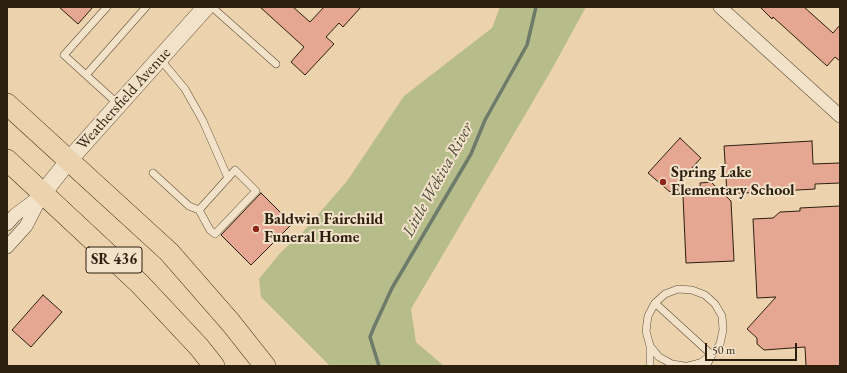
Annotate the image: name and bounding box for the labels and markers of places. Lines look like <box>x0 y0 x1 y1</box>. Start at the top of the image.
place label: Spring Lake Elementary School <box>671 163 795 201</box>
marker: Spring Lake Elementary School <box>658 177 668 187</box>
place label: Baldwin Fairchild Funeral Home <box>264 210 383 248</box>
marker: Baldwin Fairchild Funeral Home <box>251 224 261 234</box>

